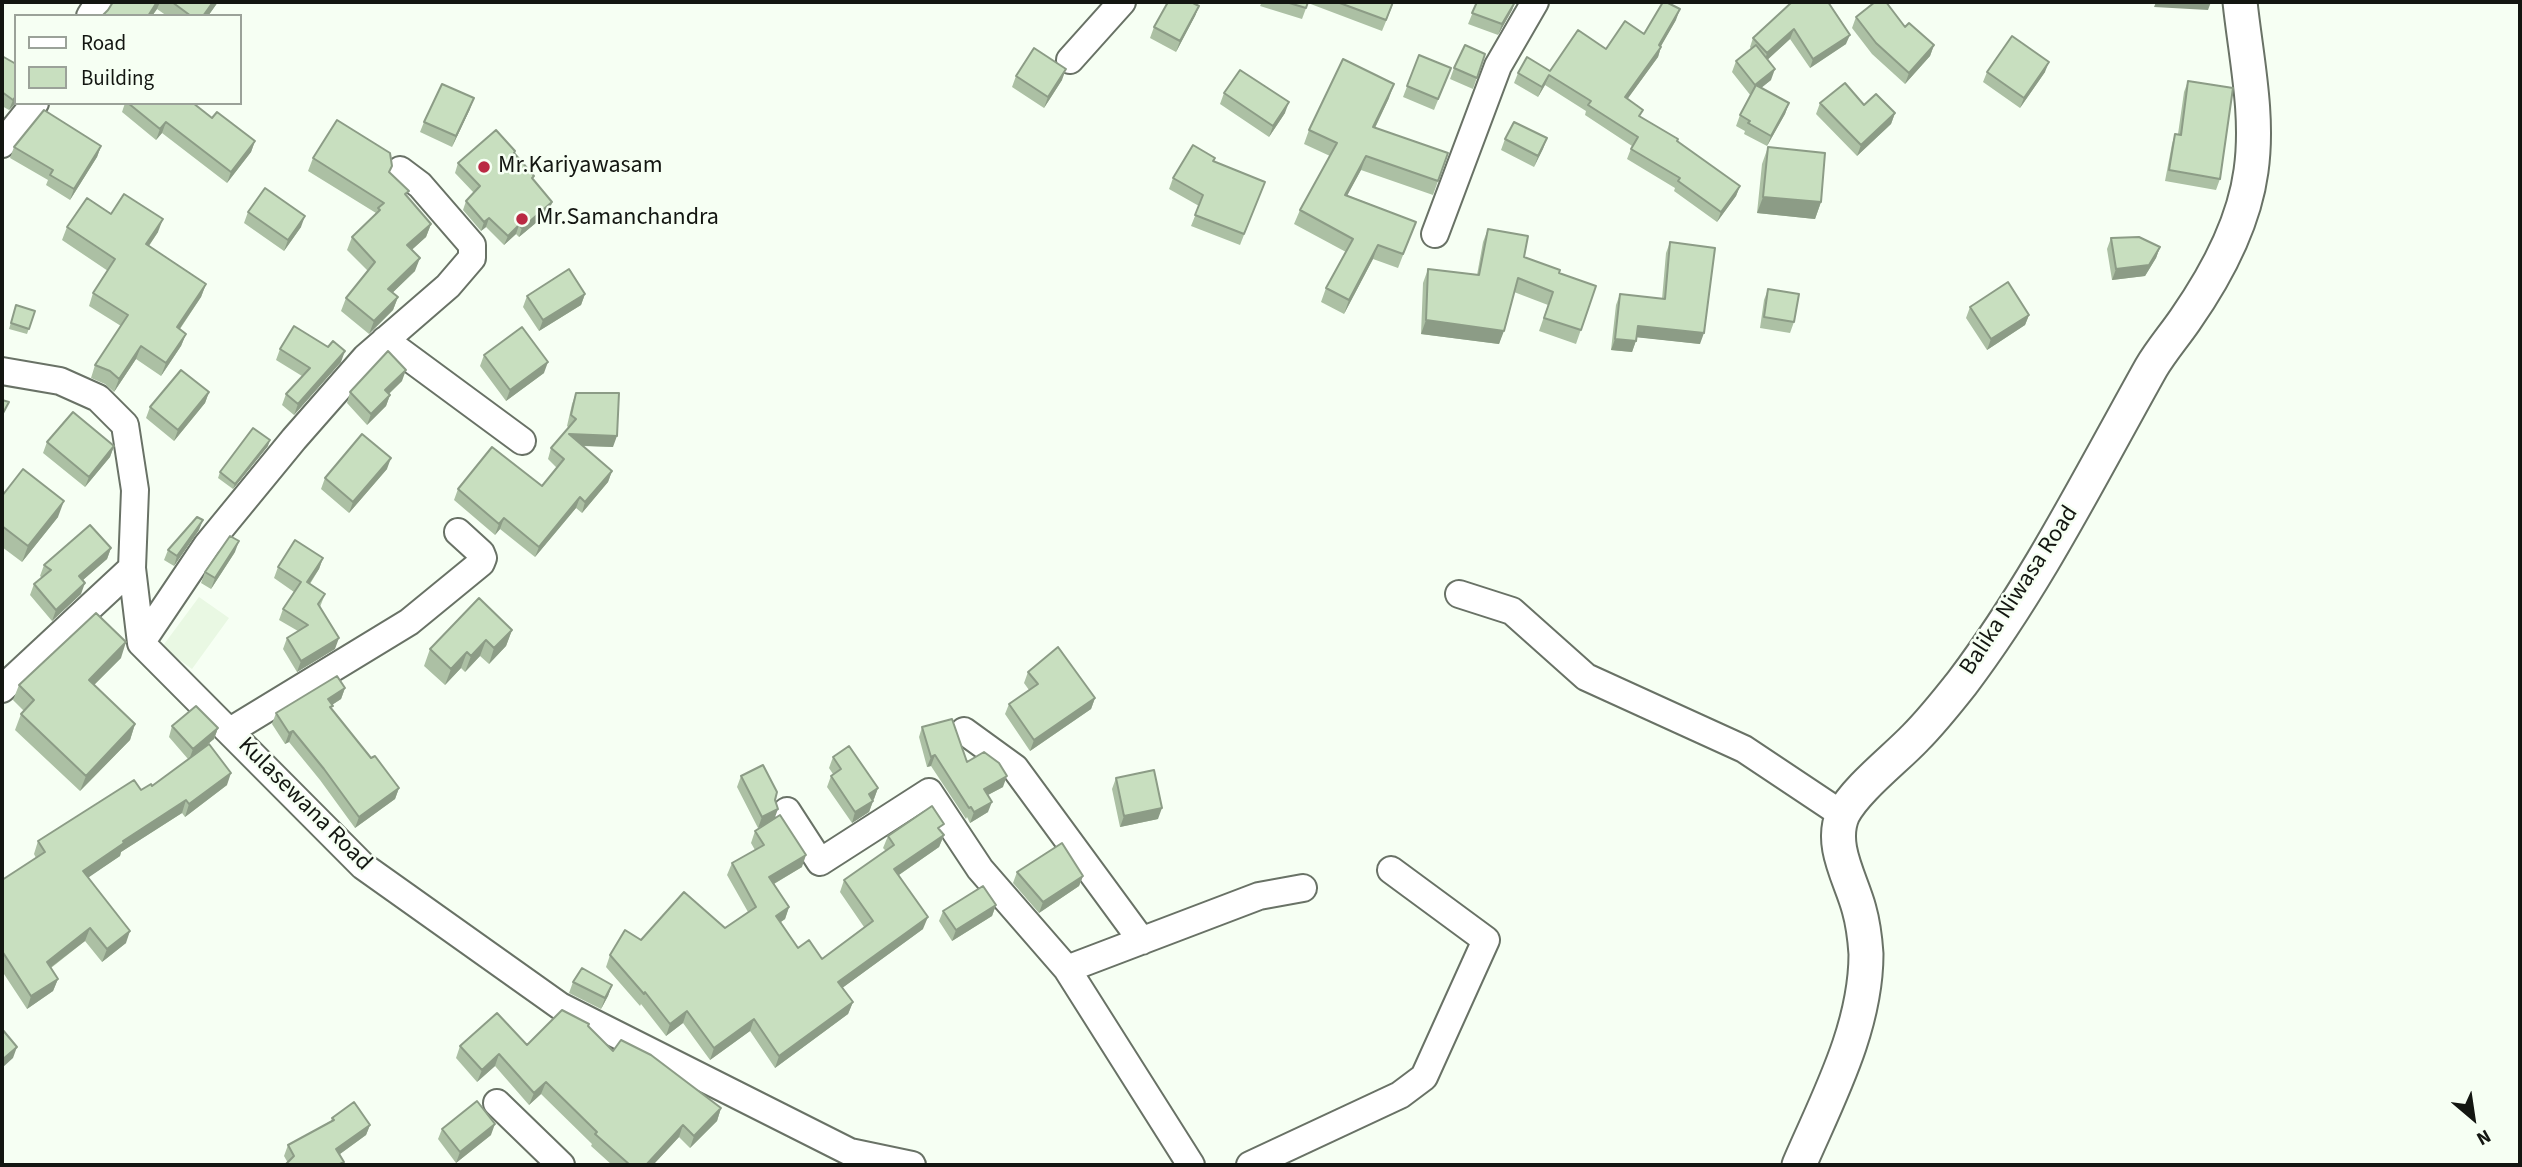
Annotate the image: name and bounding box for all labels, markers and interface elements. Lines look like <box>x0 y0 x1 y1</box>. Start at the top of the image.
legend <box>14 14 242 105</box>
text: Road <box>81 28 126 58</box>
text: Building <box>81 63 154 93</box>
place label: Mr.Kariyawasam <box>498 153 663 181</box>
marker: Mr.Kariyawasam <box>476 159 492 175</box>
place label: Mr.Samanchandra <box>536 205 719 233</box>
marker: Mr.Samanchandra <box>514 211 530 227</box>
street label: Balika Niwasa Road <box>1955 501 2085 681</box>
street label: Kulasewana Road <box>231 732 377 878</box>
north arrow <box>2438 1083 2508 1153</box>
text: N <box>2471 1122 2496 1152</box>

